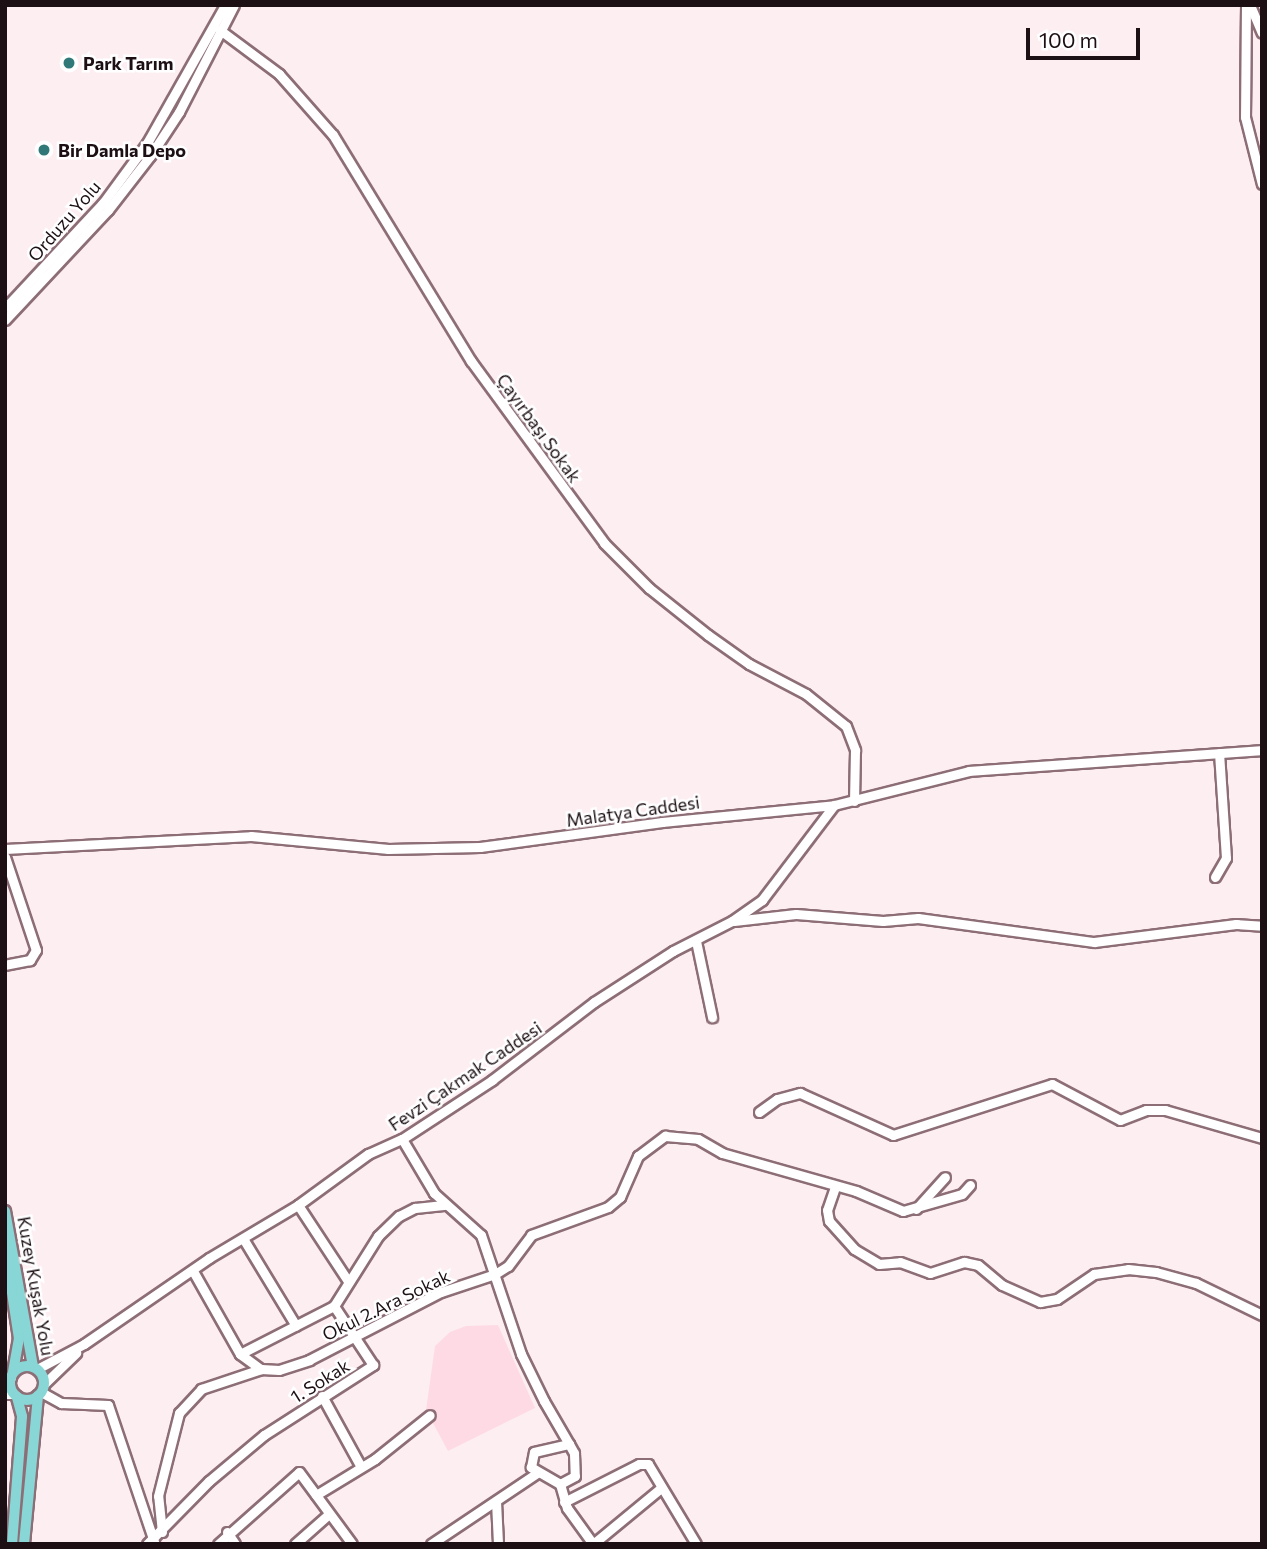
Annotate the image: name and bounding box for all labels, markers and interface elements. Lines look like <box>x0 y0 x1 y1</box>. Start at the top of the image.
scale bar <box>1029 14 1143 58</box>
text: 100 m <box>1039 27 1098 52</box>
place label: Park Tarım <box>83 52 173 74</box>
marker: Park Tarım <box>61 55 77 71</box>
place label: Bir Damla Depo <box>58 139 186 161</box>
marker: Bir Damla Depo <box>36 142 52 158</box>
street label: Orduzu Yolu <box>23 176 105 266</box>
street label: Çayırbaşı Sokak <box>492 369 586 487</box>
street label: Malatya Caddesi <box>565 791 701 831</box>
street label: Fevzi Çakmak Caddesi <box>384 1017 546 1135</box>
street label: Kuzey Kuşak Yolu <box>13 1215 59 1357</box>
street label: Okul 2.Ara Sokak <box>319 1265 453 1345</box>
street label: 1. Sokak <box>286 1354 354 1408</box>

